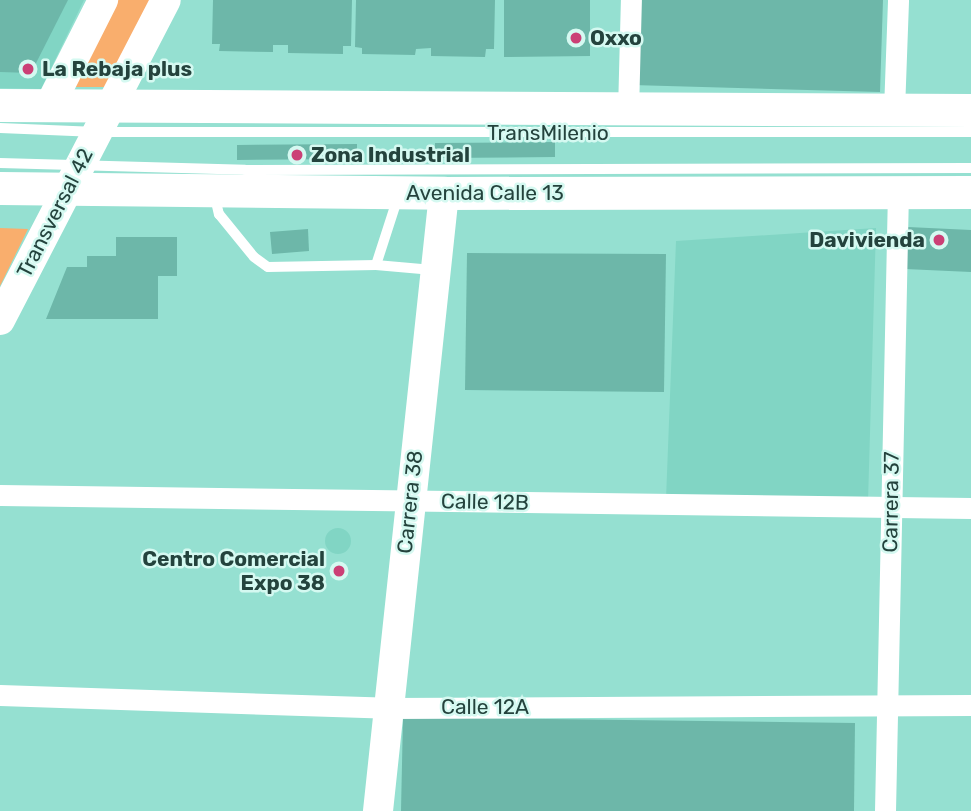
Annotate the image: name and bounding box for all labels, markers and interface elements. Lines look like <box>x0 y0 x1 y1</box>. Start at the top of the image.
place label: Oxxo <box>590 25 642 51</box>
marker: Oxxo <box>568 30 584 46</box>
place label: La Rebaja plus <box>42 56 192 82</box>
marker: La Rebaja plus <box>20 61 36 77</box>
street label: TransMilenio <box>487 120 609 146</box>
place label: Zona Industrial <box>311 142 470 168</box>
street label: Transversal 42 <box>12 144 98 282</box>
marker: Zona Industrial <box>289 147 305 163</box>
street label: Avenida Calle 13 <box>406 180 564 206</box>
place label: Davivienda <box>809 227 925 253</box>
marker: Davivienda <box>931 232 947 248</box>
street label: Carrera 38 <box>392 449 428 555</box>
street label: Carrera 37 <box>878 451 904 553</box>
street label: Calle 12B <box>441 489 529 515</box>
place label: Centro Comercial Expo 38 <box>142 546 325 596</box>
marker: Centro Comercial Expo 38 <box>331 563 347 579</box>
street label: Calle 12A <box>441 694 529 720</box>

